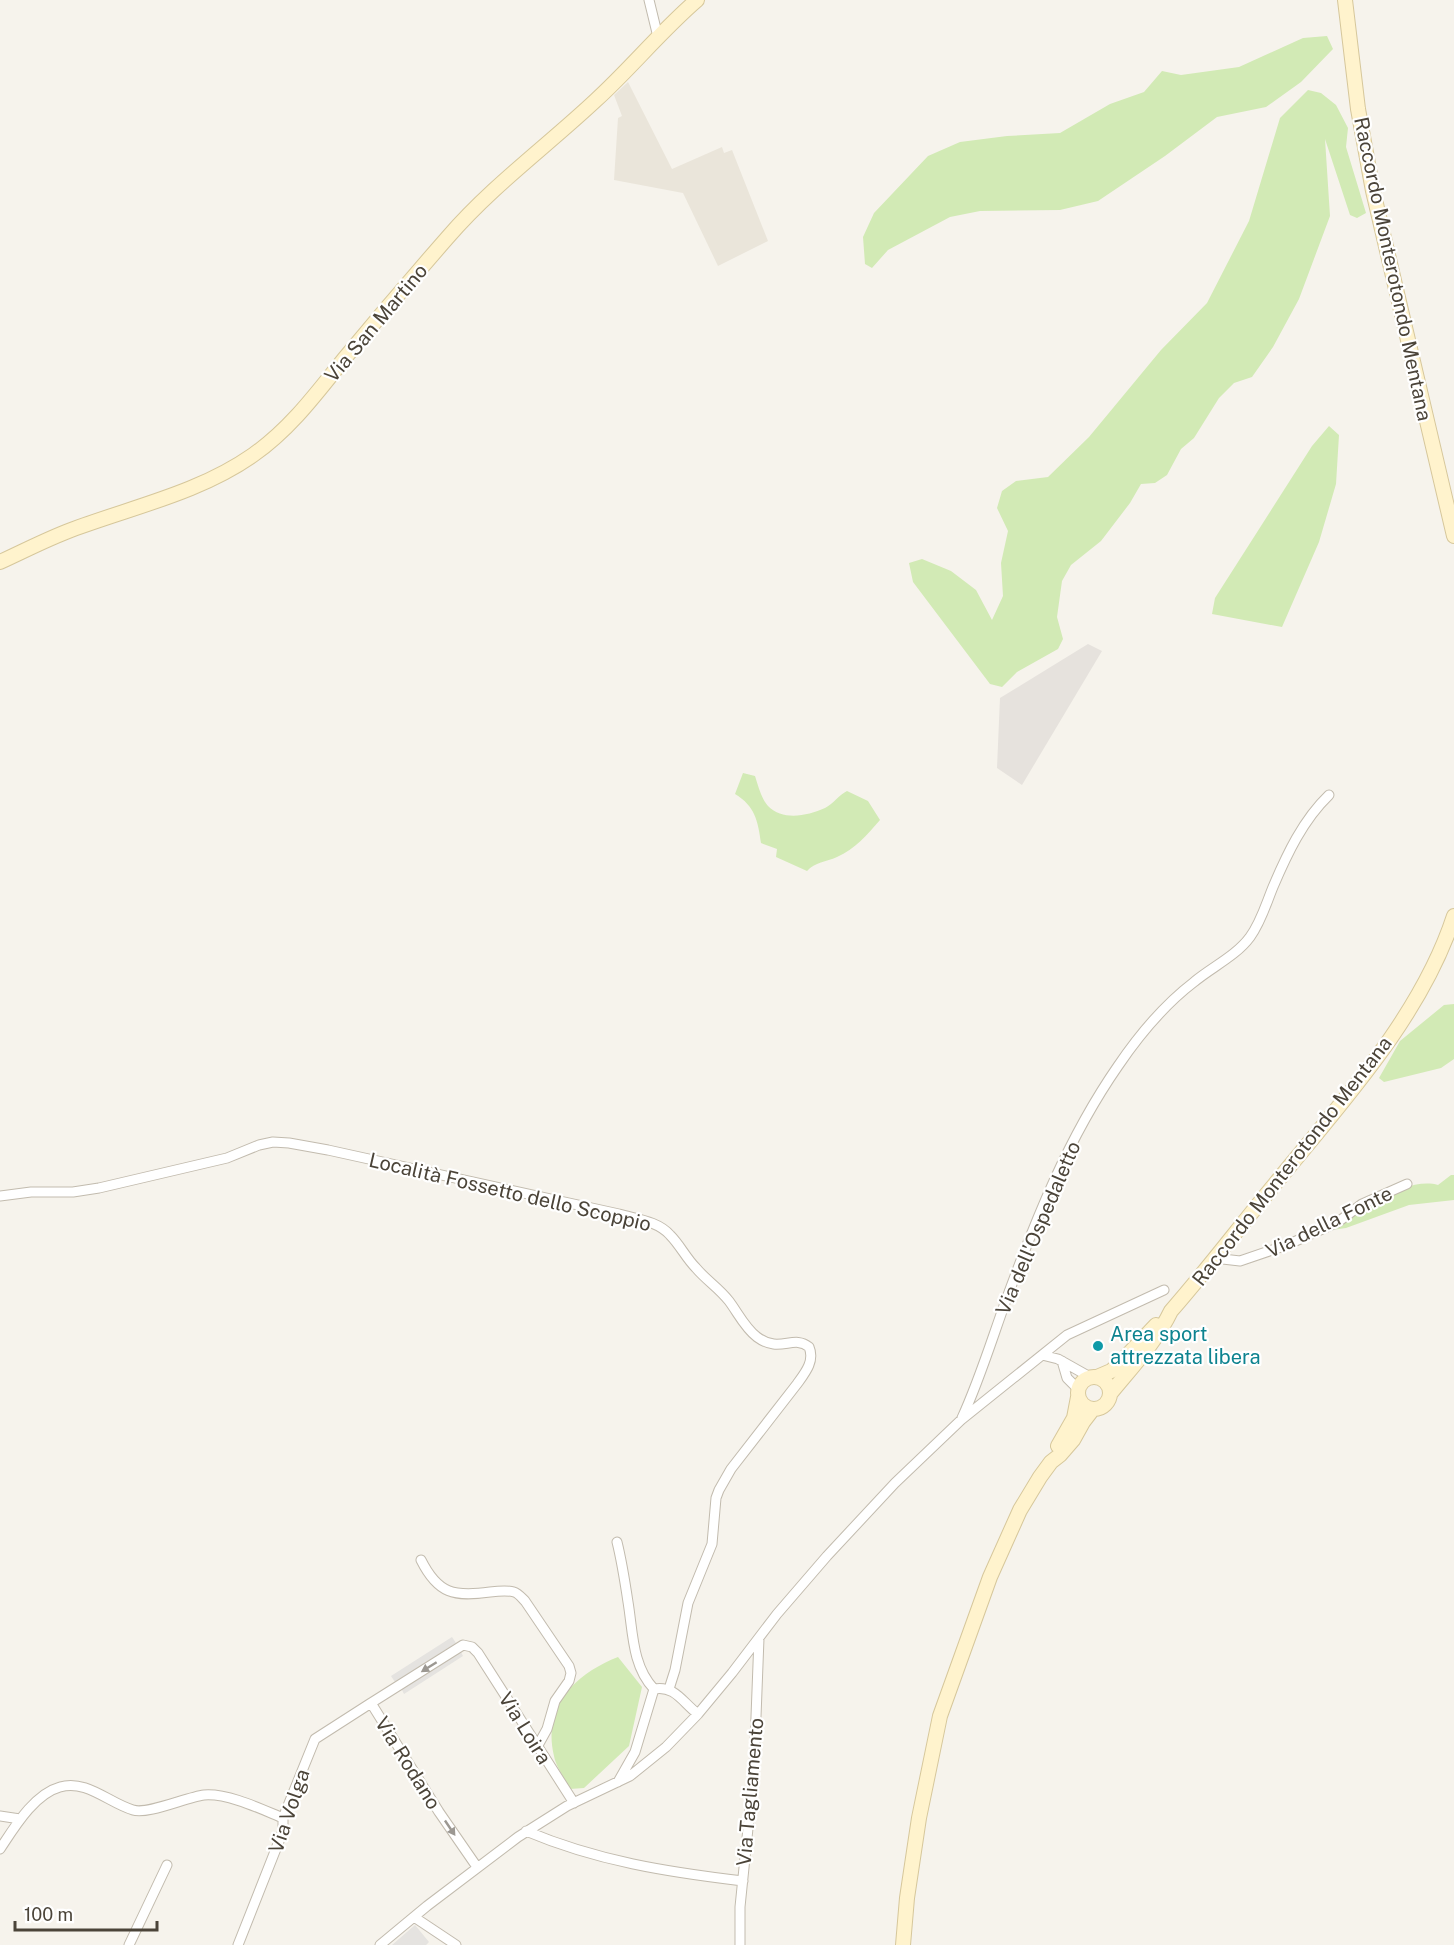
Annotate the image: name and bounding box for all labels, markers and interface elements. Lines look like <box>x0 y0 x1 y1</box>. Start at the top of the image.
street label: Raccordo Monterotondo Mentana <box>1349 115 1437 423</box>
street label: Via San Martino <box>320 259 432 387</box>
street label: Raccordo Monterotondo Mentana <box>1187 1031 1397 1291</box>
street label: Via dell'Ospedaletto <box>991 1138 1085 1318</box>
street label: Località Fossetto dello Scoppio <box>367 1148 653 1236</box>
street label: Via della Fonte <box>1262 1181 1396 1263</box>
place label: Area sport attrezzata libera <box>1110 1322 1261 1369</box>
marker: Area sport attrezzata libera <box>1091 1339 1105 1353</box>
one-way arrow <box>420 1661 437 1672</box>
street label: Via Loira <box>494 1688 556 1768</box>
street label: Via Rodano <box>370 1712 446 1814</box>
street label: Via Tagliamento <box>732 1717 768 1867</box>
street label: Via Volga <box>263 1766 315 1856</box>
one-way arrow <box>444 1820 456 1836</box>
scale bar <box>15 1894 158 1932</box>
text: 100 m <box>24 1904 73 1925</box>

